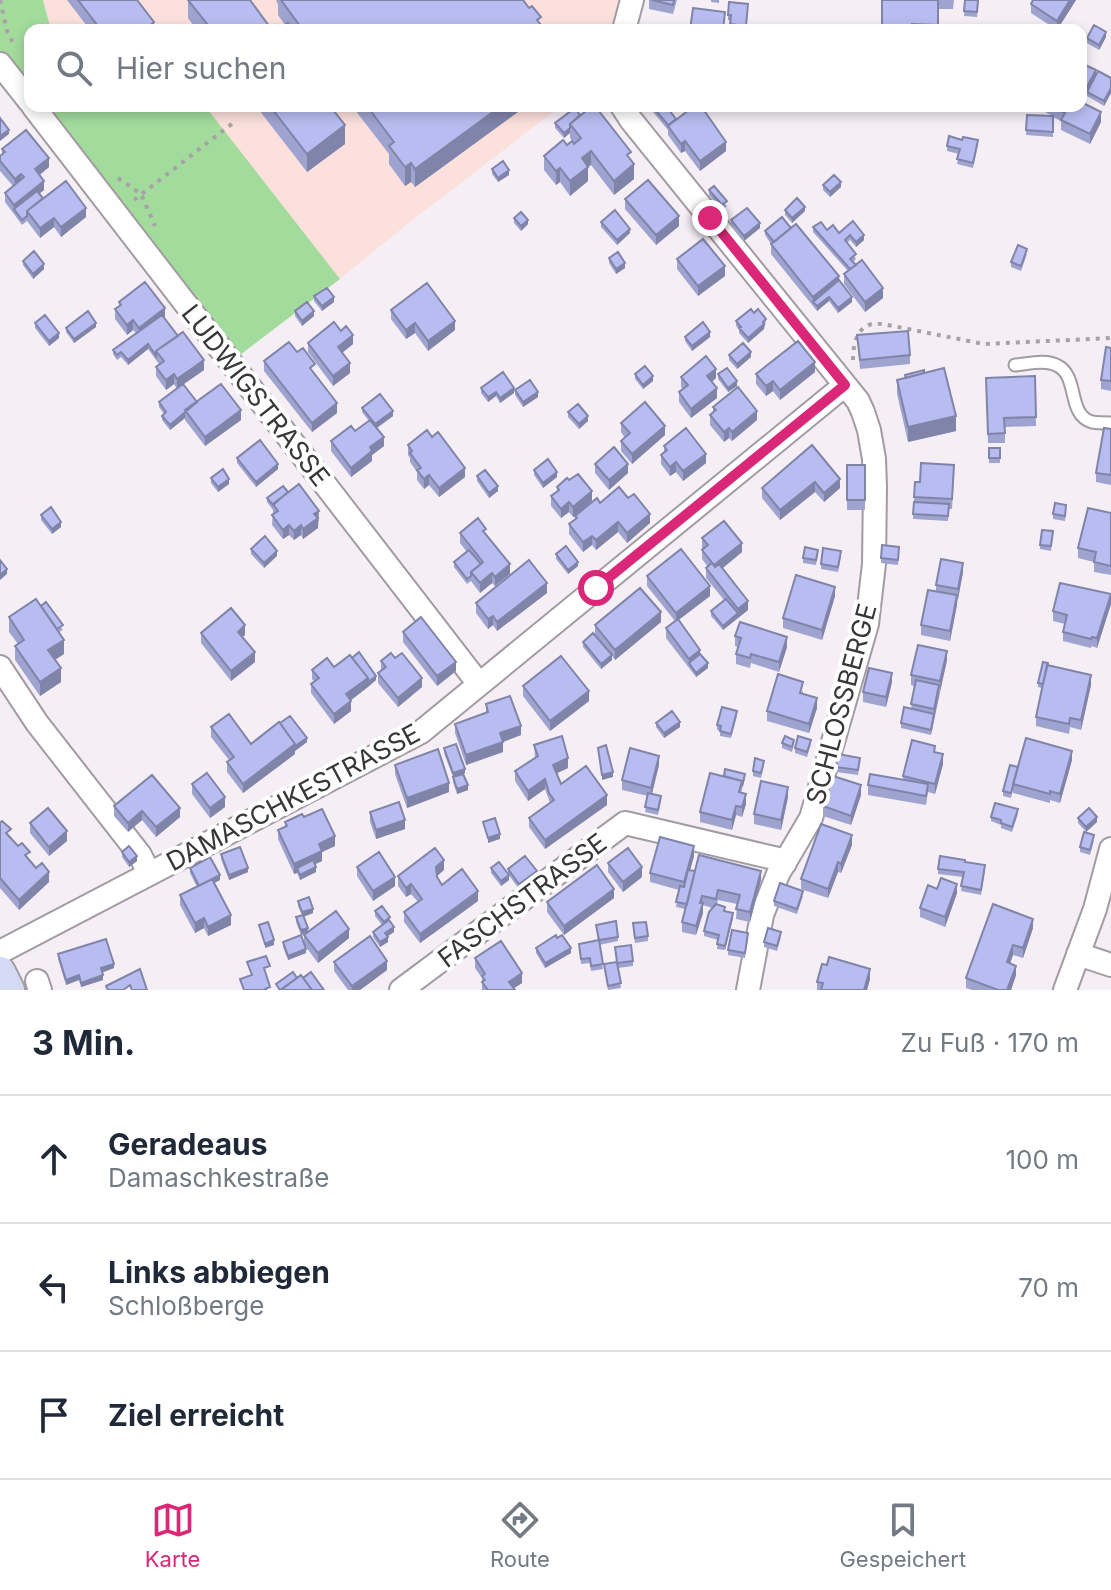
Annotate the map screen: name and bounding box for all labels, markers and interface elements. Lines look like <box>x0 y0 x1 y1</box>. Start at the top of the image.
search box <box>24 24 1087 112</box>
icon: search <box>52 46 96 90</box>
text: Hier suchen <box>116 50 286 86</box>
route end <box>692 200 728 236</box>
street label: LUDWIGSTRASSE <box>175 298 337 492</box>
route start <box>578 570 614 606</box>
street label: SCHLOSSBERGE <box>799 600 883 808</box>
street label: DAMASCHKESTRASSE <box>161 717 425 877</box>
street label: FASCHSTRASSE <box>432 827 612 973</box>
text: 3 Min. <box>32 1022 135 1063</box>
text: Zu Fuß · 170 m <box>901 1027 1079 1058</box>
text: Geradeaus <box>108 1126 268 1162</box>
icon: ahead <box>32 1137 76 1181</box>
text: 100 m <box>1006 1144 1079 1175</box>
text: Damaschkestraße <box>108 1162 329 1193</box>
text: Links abbiegen <box>108 1254 330 1290</box>
icon: left <box>32 1265 76 1309</box>
text: 70 m <box>1018 1272 1079 1303</box>
text: Schloßberge <box>108 1290 264 1321</box>
icon: arrive <box>32 1393 76 1437</box>
text: Ziel erreicht <box>108 1397 284 1433</box>
tab: Karte <box>145 1498 200 1572</box>
tab: Route <box>490 1498 550 1572</box>
tab: Gespeichert <box>839 1498 966 1572</box>

